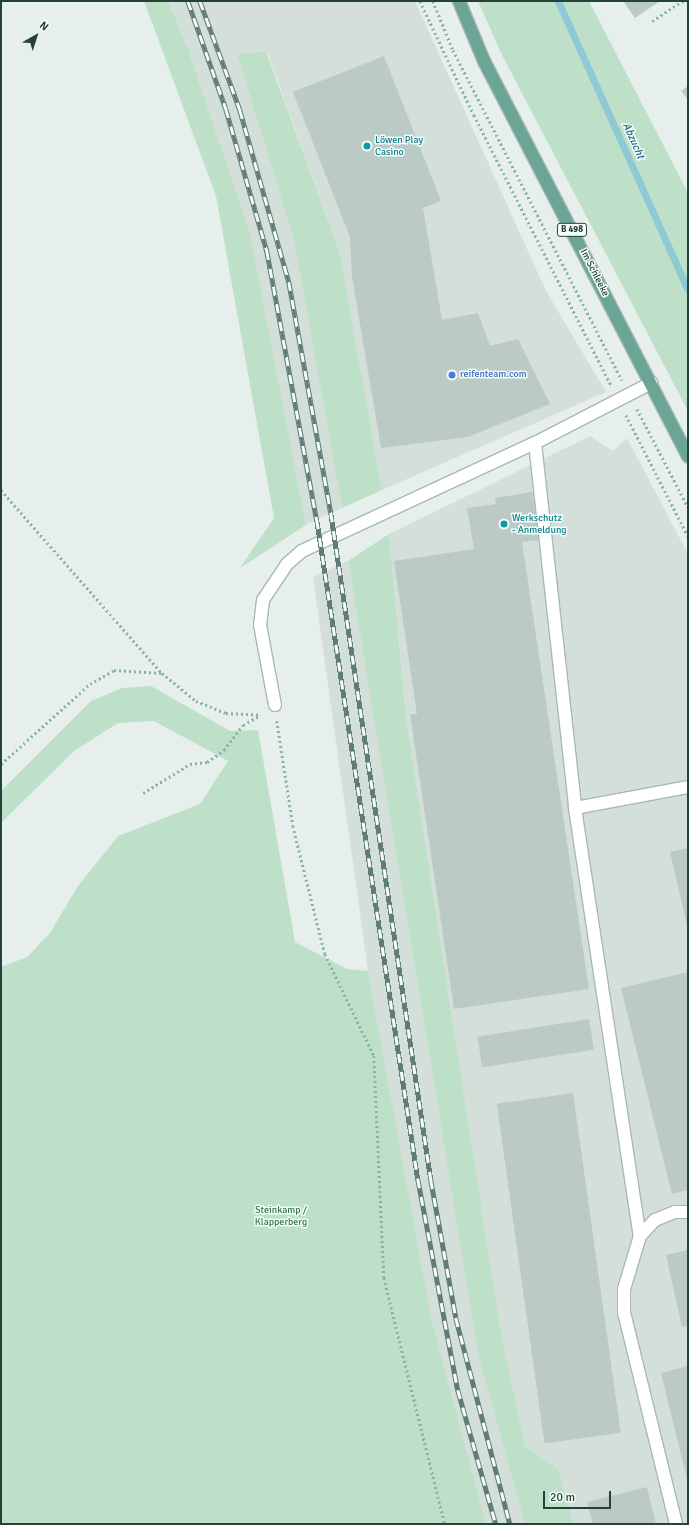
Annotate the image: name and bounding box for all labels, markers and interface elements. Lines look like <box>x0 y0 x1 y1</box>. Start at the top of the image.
north arrow <box>16 16 56 56</box>
text: N <box>37 19 51 34</box>
water label: Abzucht <box>619 121 647 161</box>
place label: Löwen Play Casino <box>375 134 423 158</box>
marker: Löwen Play Casino <box>362 141 372 151</box>
road number: B 498 <box>556 223 588 237</box>
street label: Im Schleeke <box>577 247 611 299</box>
place label: reifenteam.com <box>460 369 527 381</box>
marker: reifenteam.com <box>447 370 457 380</box>
place label: Werkschutz - Anmeldung <box>512 512 567 536</box>
marker: Werkschutz - Anmeldung <box>499 519 509 529</box>
park label: Steinkamp / Klapperberg <box>255 1204 307 1228</box>
scale bar <box>545 1483 613 1509</box>
text: 20 m <box>550 1490 575 1505</box>

